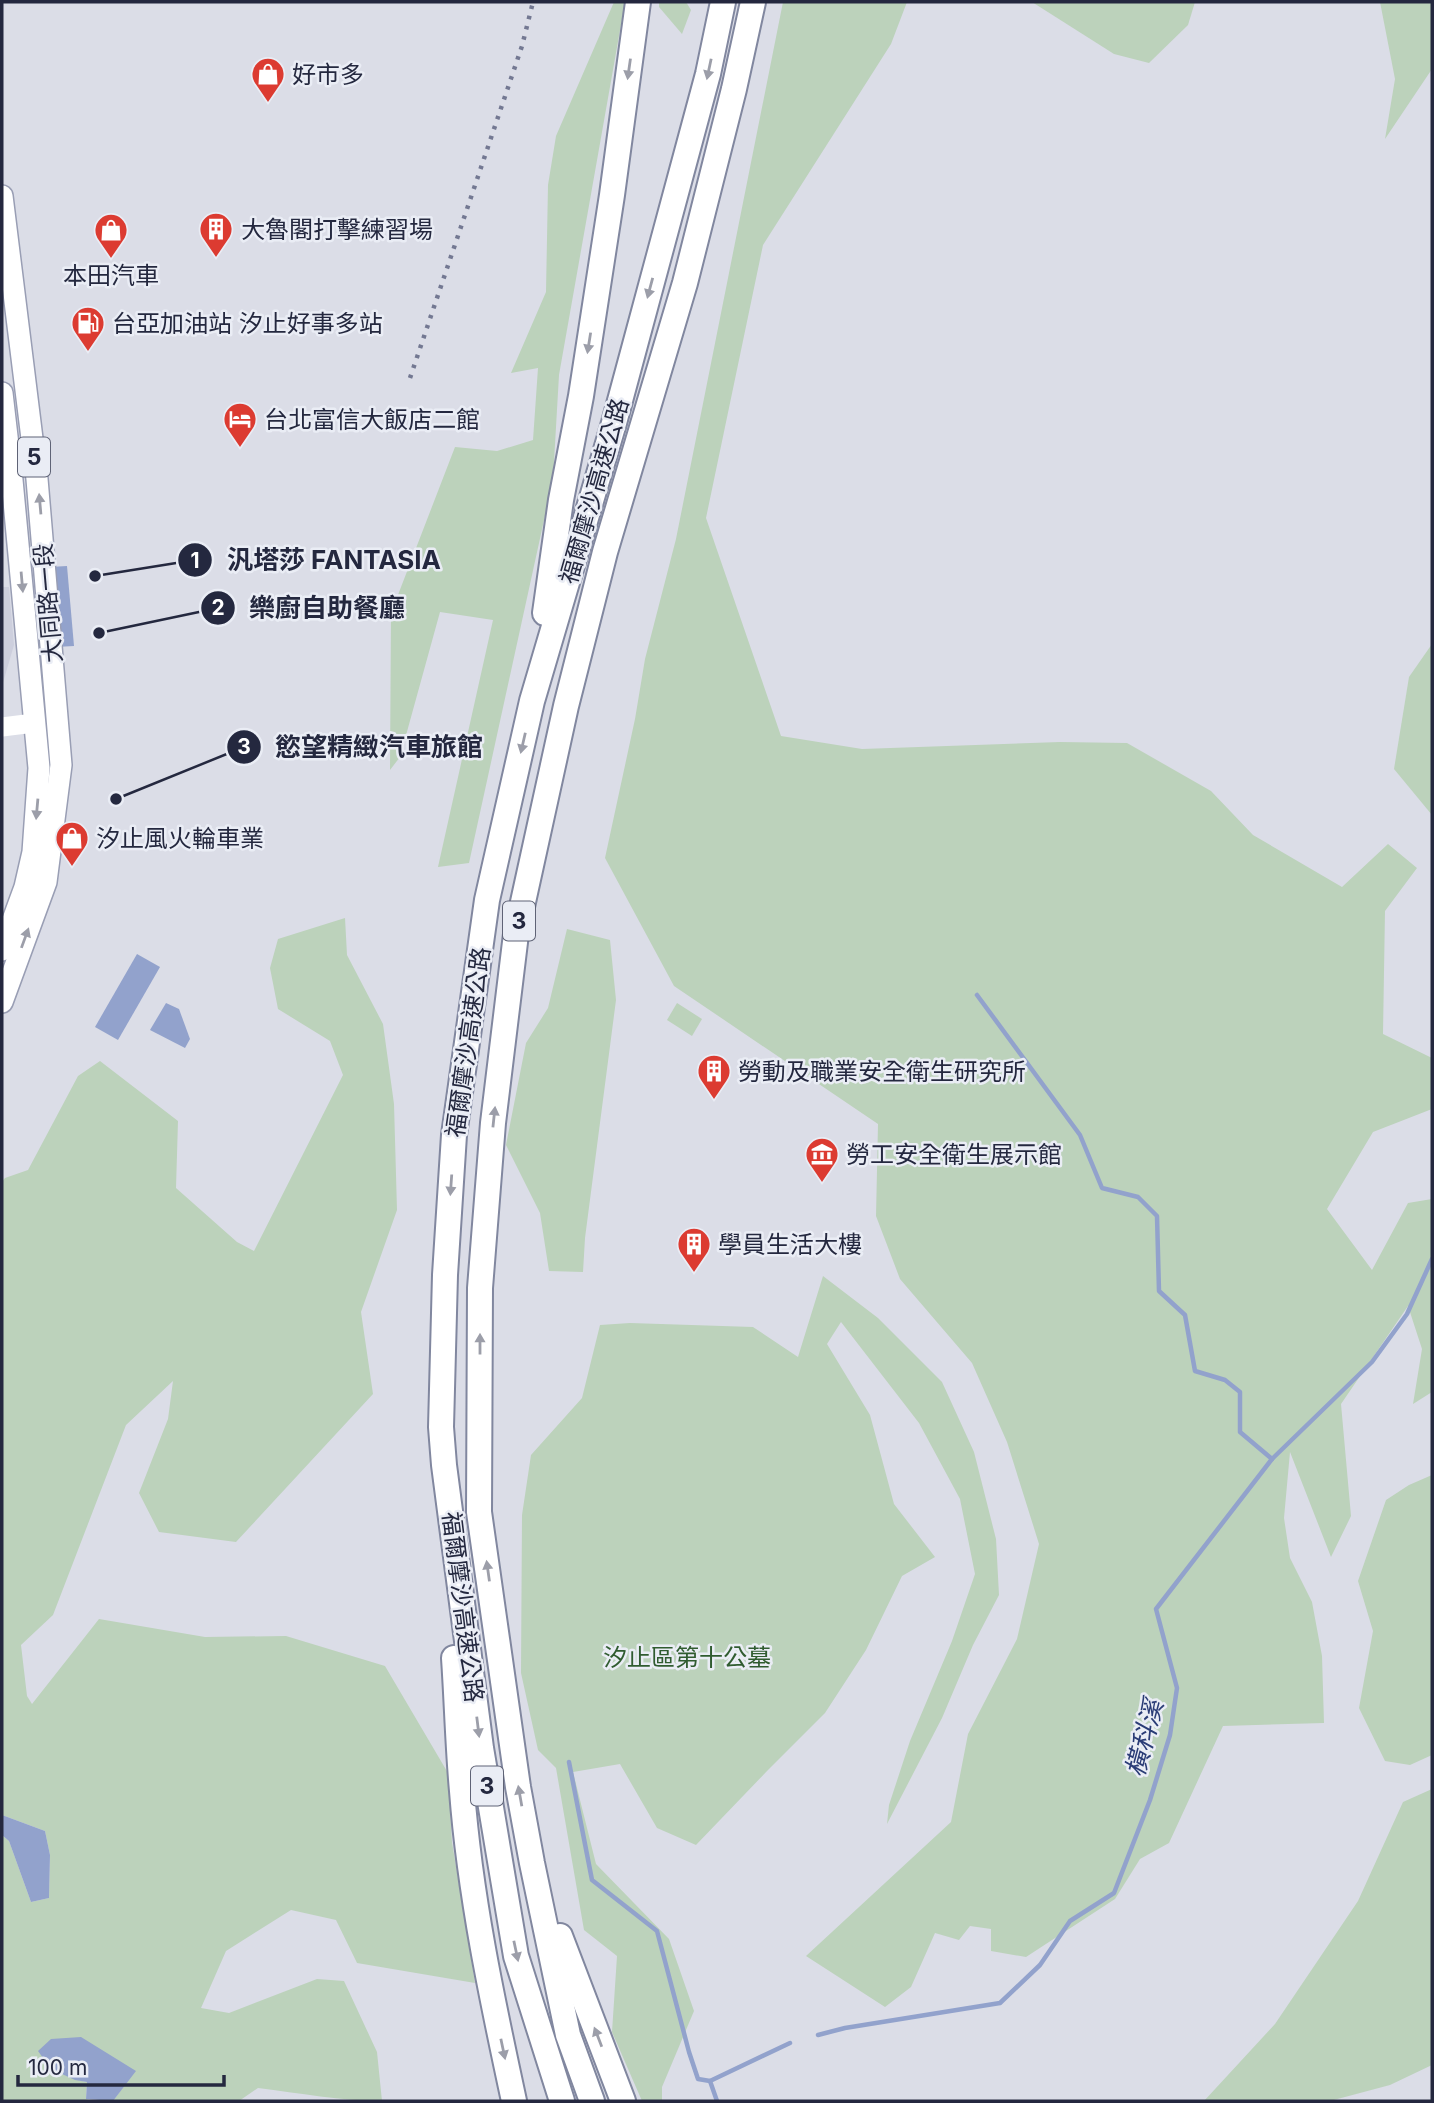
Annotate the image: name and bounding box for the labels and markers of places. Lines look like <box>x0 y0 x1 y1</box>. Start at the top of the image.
shop icon: 好市多 <box>249 55 287 104</box>
place label: 好市多 <box>292 60 364 89</box>
building icon: 大魯閣打擊練習場 <box>197 210 235 259</box>
shop icon: 本田汽車 <box>92 211 130 260</box>
place label: 大魯閣打擊練習場 <box>241 215 433 244</box>
place label: 本田汽車 <box>63 261 159 290</box>
fuel station icon: 台亞加油站 汐止好事多站 <box>69 304 107 353</box>
place label: 台亞加油站 汐止好事多站 <box>112 309 383 338</box>
hotel icon: 台北富信大飯店二館 <box>221 400 259 449</box>
place label: 台北富信大飯店二館 <box>264 405 480 434</box>
callout: 汎塔莎 FANTASIA <box>178 537 455 584</box>
callout: 樂廚自助餐廳 <box>200 584 419 631</box>
callout: 慾望精緻汽車旅館 <box>226 723 497 770</box>
shop icon: 汐止風火輪車業 <box>53 819 91 868</box>
place label: 汐止風火輪車業 <box>96 824 264 853</box>
building icon: 勞動及職業安全衛生研究所 <box>695 1052 733 1101</box>
place label: 勞動及職業安全衛生研究所 <box>738 1057 1026 1086</box>
museum icon: 勞工安全衛生展示館 <box>803 1135 841 1184</box>
place label: 勞工安全衛生展示館 <box>846 1140 1062 1169</box>
building icon: 學員生活大樓 <box>675 1225 713 1274</box>
place label: 學員生活大樓 <box>718 1230 862 1259</box>

